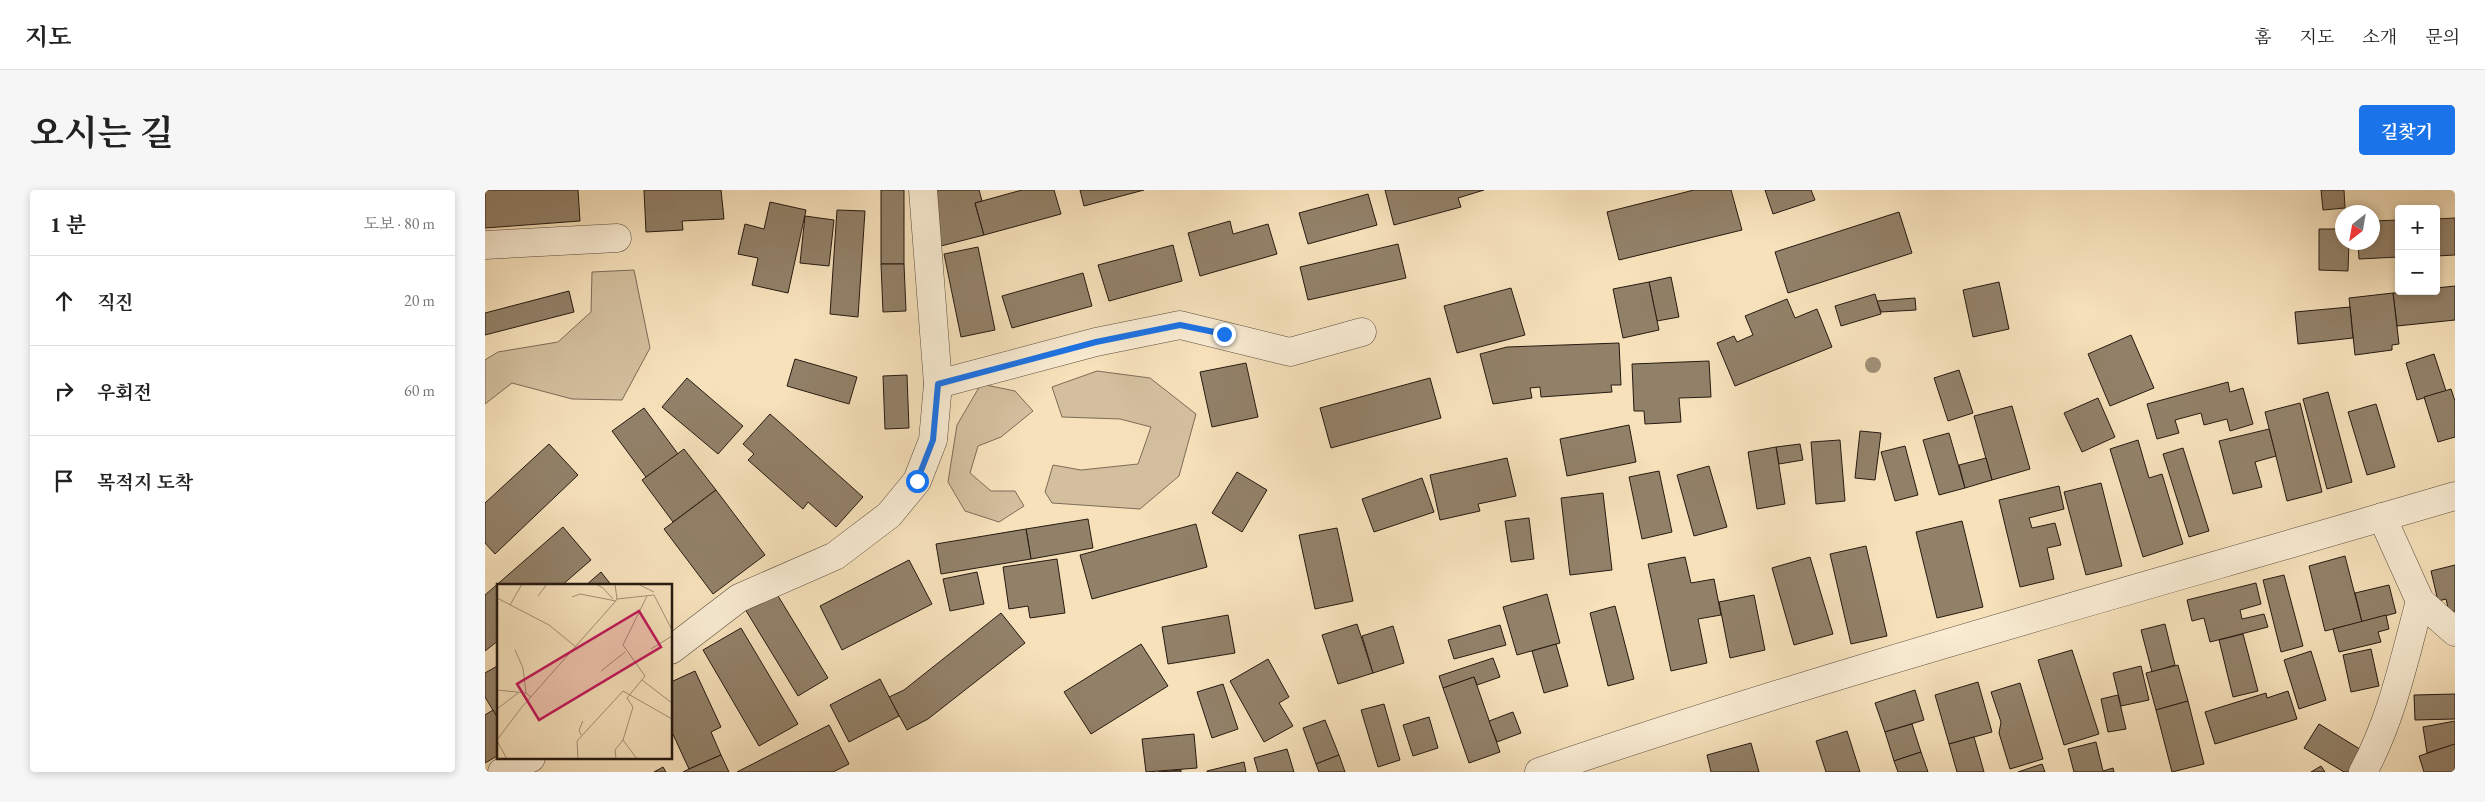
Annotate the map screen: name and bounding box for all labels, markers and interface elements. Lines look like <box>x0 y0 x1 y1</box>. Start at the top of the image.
text: 지도 <box>25 21 71 52</box>
text: 홈 <box>2254 25 2272 48</box>
text: 지도 <box>2300 25 2334 48</box>
text: 소개 <box>2362 25 2397 48</box>
text: 문의 <box>2425 25 2460 48</box>
button: 길찾기 <box>2359 105 2455 155</box>
text: 오시는 길 <box>30 110 174 155</box>
north arrow <box>2335 205 2380 250</box>
map controls <box>2395 205 2440 295</box>
button: + <box>2395 205 2440 250</box>
text: 1 분 <box>50 211 86 238</box>
text: 도보 · 80 m <box>363 213 435 234</box>
button: − <box>2395 250 2440 295</box>
icon: ahead <box>50 287 78 315</box>
text: 직진 <box>97 290 134 315</box>
text: 20 m <box>404 290 435 311</box>
route end <box>1213 323 1236 346</box>
icon: right <box>50 377 78 405</box>
text: 우회전 <box>97 380 152 405</box>
text: 60 m <box>404 380 435 401</box>
icon: arrive <box>50 467 78 495</box>
text: 목적지 도착 <box>97 470 193 495</box>
route start <box>906 470 929 493</box>
inset map <box>497 584 673 760</box>

